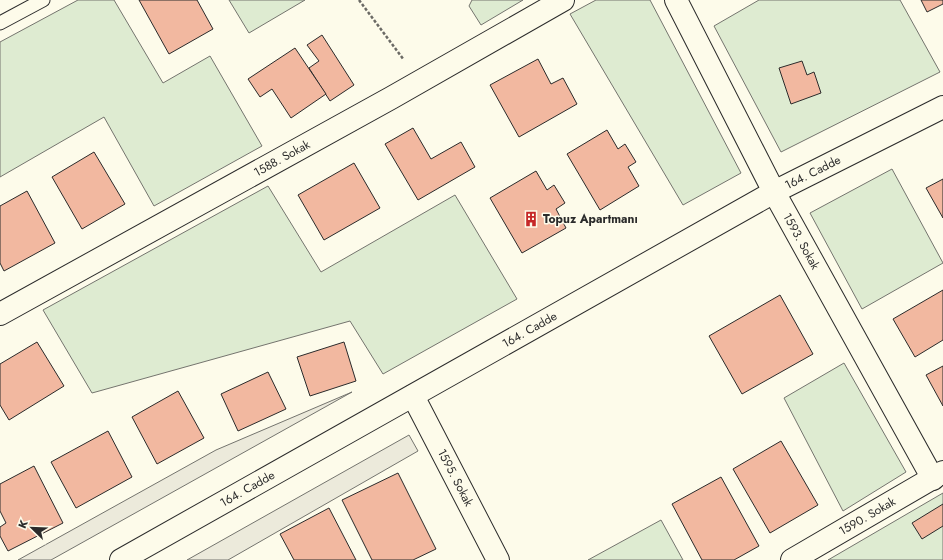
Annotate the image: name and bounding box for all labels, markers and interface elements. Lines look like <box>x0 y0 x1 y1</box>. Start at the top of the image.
street label: 1588. Sokak <box>250 135 314 181</box>
street label: 164. Cadde <box>782 151 844 194</box>
building icon: Topuz Apartmanı <box>522 210 540 228</box>
place label: Topuz Apartmanı <box>543 210 638 228</box>
street label: 1593. Sokak <box>778 210 825 274</box>
street label: 164. Cadde <box>499 307 560 352</box>
street label: 1595. Sokak <box>433 446 478 510</box>
street label: 164. Cadde <box>217 466 278 511</box>
street label: 1590. Sokak <box>835 492 900 540</box>
north arrow <box>12 508 52 548</box>
text: K <box>14 517 32 531</box>

